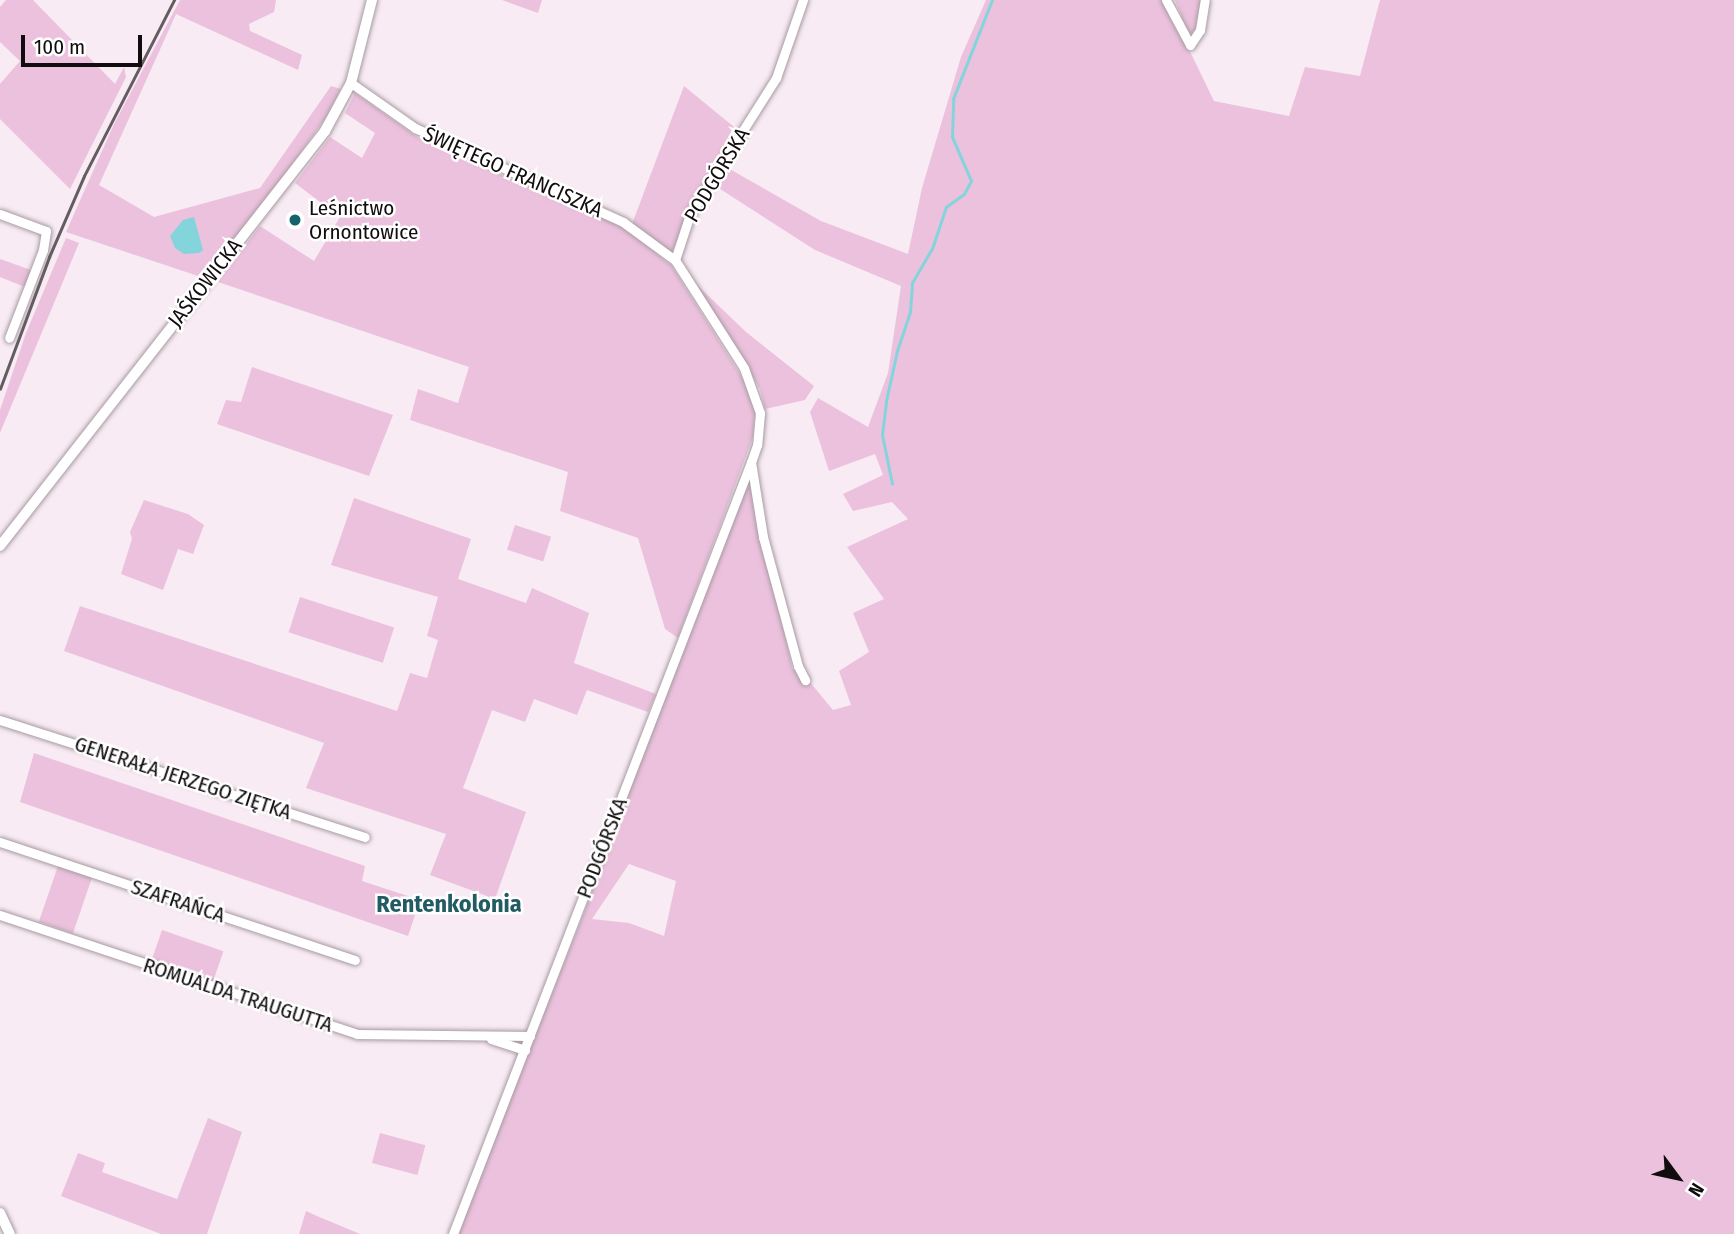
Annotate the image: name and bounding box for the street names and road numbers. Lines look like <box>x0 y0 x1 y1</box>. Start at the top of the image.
street label: ŚWIĘTEGO FRANCISZKA <box>419 121 607 223</box>
street label: PODGÓRSKA <box>679 123 755 227</box>
street label: JAŚKOWICKA <box>163 234 247 332</box>
street label: GENERAŁA JERZEGO ZIĘTKA <box>71 731 295 825</box>
street label: PODGÓRSKA <box>571 794 633 902</box>
street label: SZAFRAŃCA <box>128 874 228 928</box>
street label: ROMUALDA TRAUGUTTA <box>140 952 336 1038</box>

